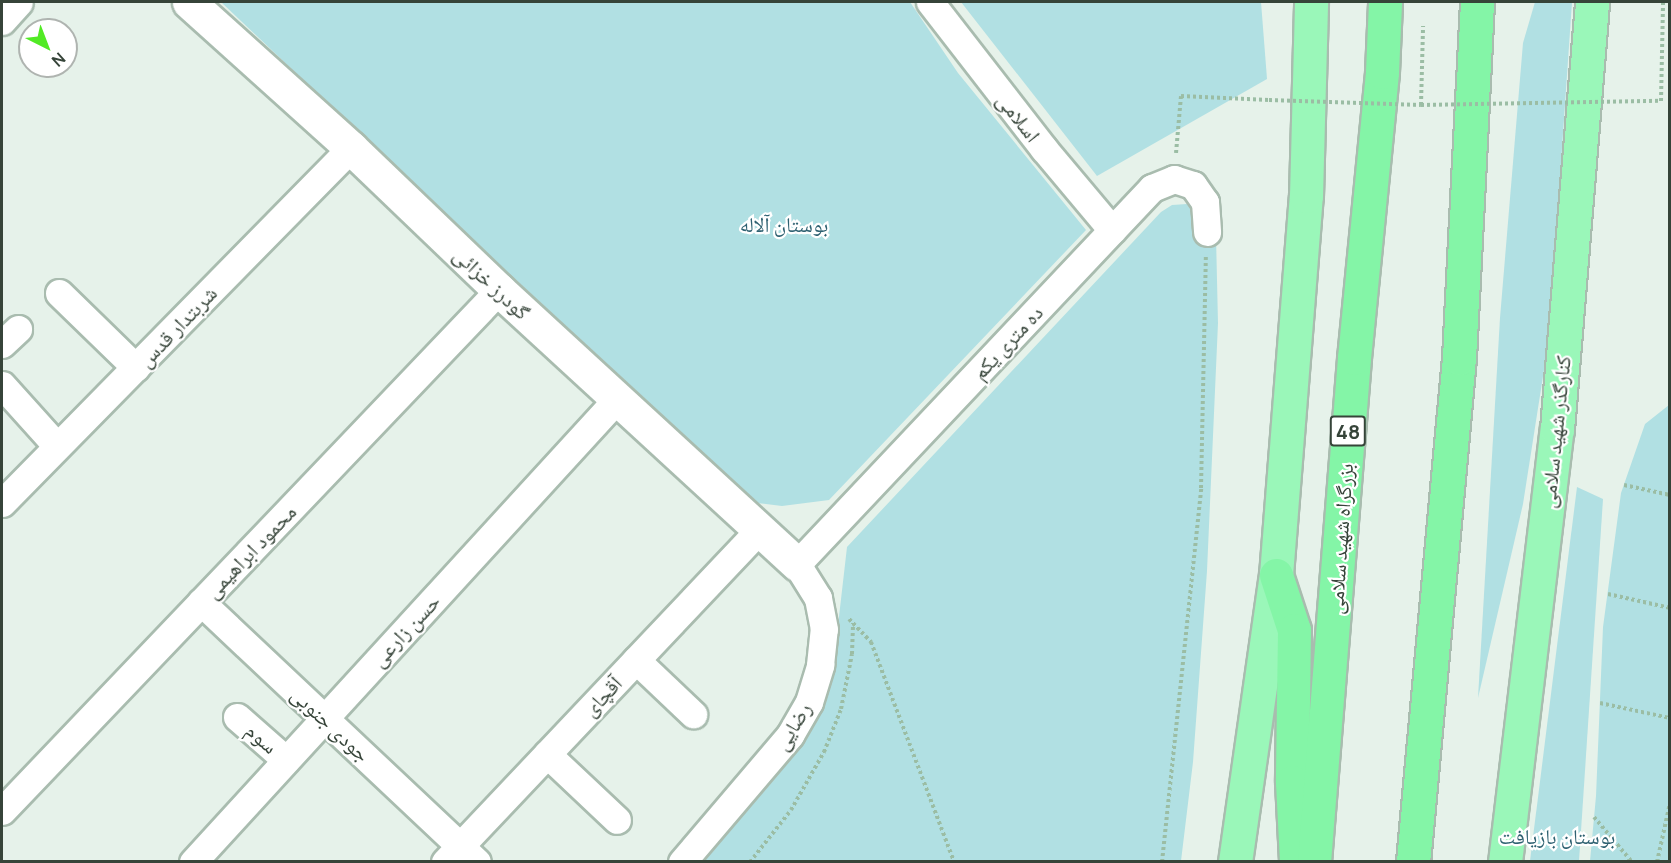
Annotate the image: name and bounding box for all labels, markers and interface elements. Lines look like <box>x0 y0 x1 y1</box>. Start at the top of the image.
north arrow <box>18 18 78 78</box>
text: N <box>47 48 70 72</box>
street label: اسلامی <box>992 87 1046 147</box>
park label: بوستان آلاله <box>740 211 828 237</box>
street label: گودرز خزائی <box>449 241 535 325</box>
street label: شربتدار قدس <box>132 280 222 372</box>
street label: ده متری یکم <box>966 300 1048 384</box>
street label: کنارگذر شهید سلامی <box>1534 354 1576 510</box>
road number: 48 <box>1328 414 1368 448</box>
street label: بزرگراه شهید سلامی <box>1322 463 1358 615</box>
street label: محمود ابراهیمی <box>199 499 301 603</box>
street label: حسن زارعی <box>365 588 445 672</box>
street label: آقچای <box>577 671 627 721</box>
street label: جودی جنوبی <box>286 681 376 767</box>
street label: رضایی <box>768 697 816 755</box>
street label: سوم <box>241 717 283 759</box>
park label: بوستان بازیافت <box>1499 823 1615 849</box>

